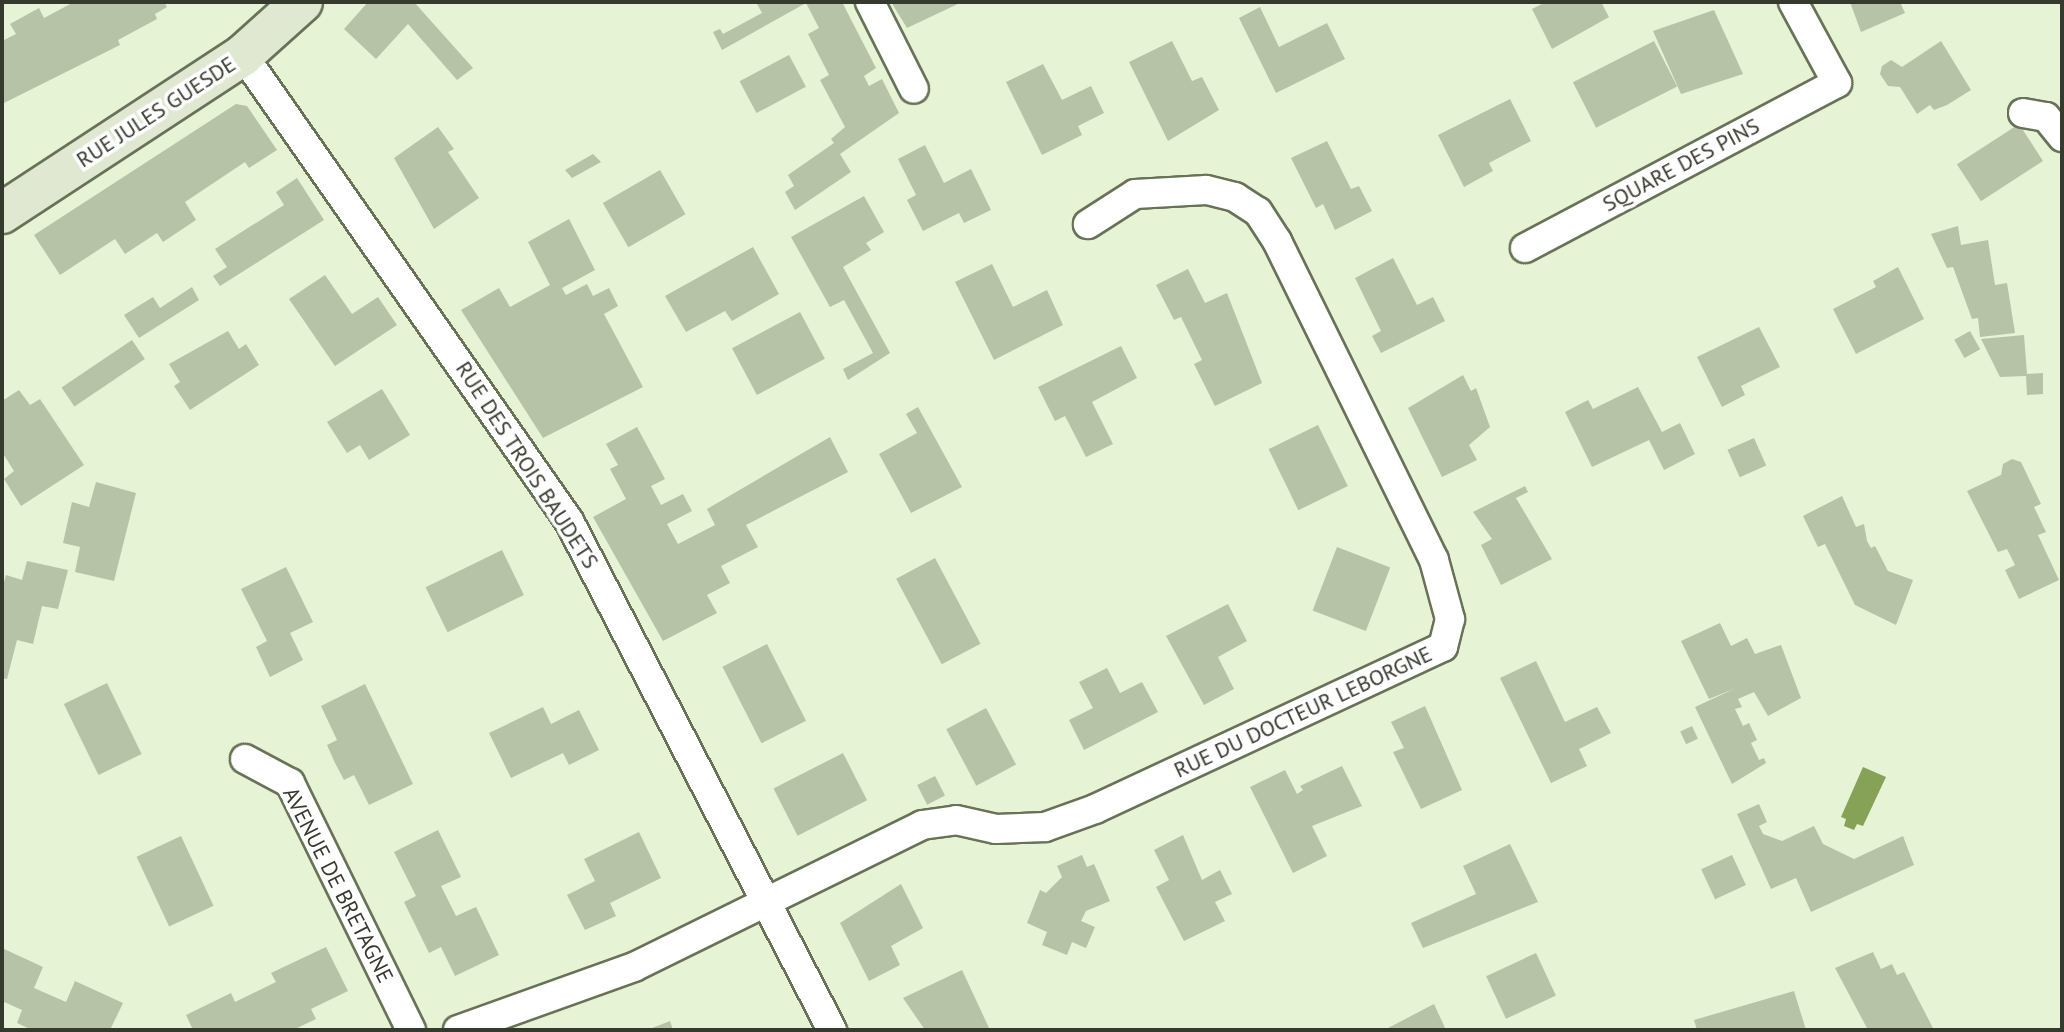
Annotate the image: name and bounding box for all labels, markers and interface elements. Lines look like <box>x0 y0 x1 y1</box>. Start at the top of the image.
street label: RUE JULES GUESDE <box>72 51 240 173</box>
street label: SQUARE DES PINS <box>1598 113 1764 217</box>
street label: RUE DES TROIS BAUDETS <box>450 356 604 574</box>
street label: RUE DU DOCTEUR LEBORGNE <box>1170 641 1436 783</box>
street label: AVENUE DE BRETAGNE <box>277 783 399 987</box>

